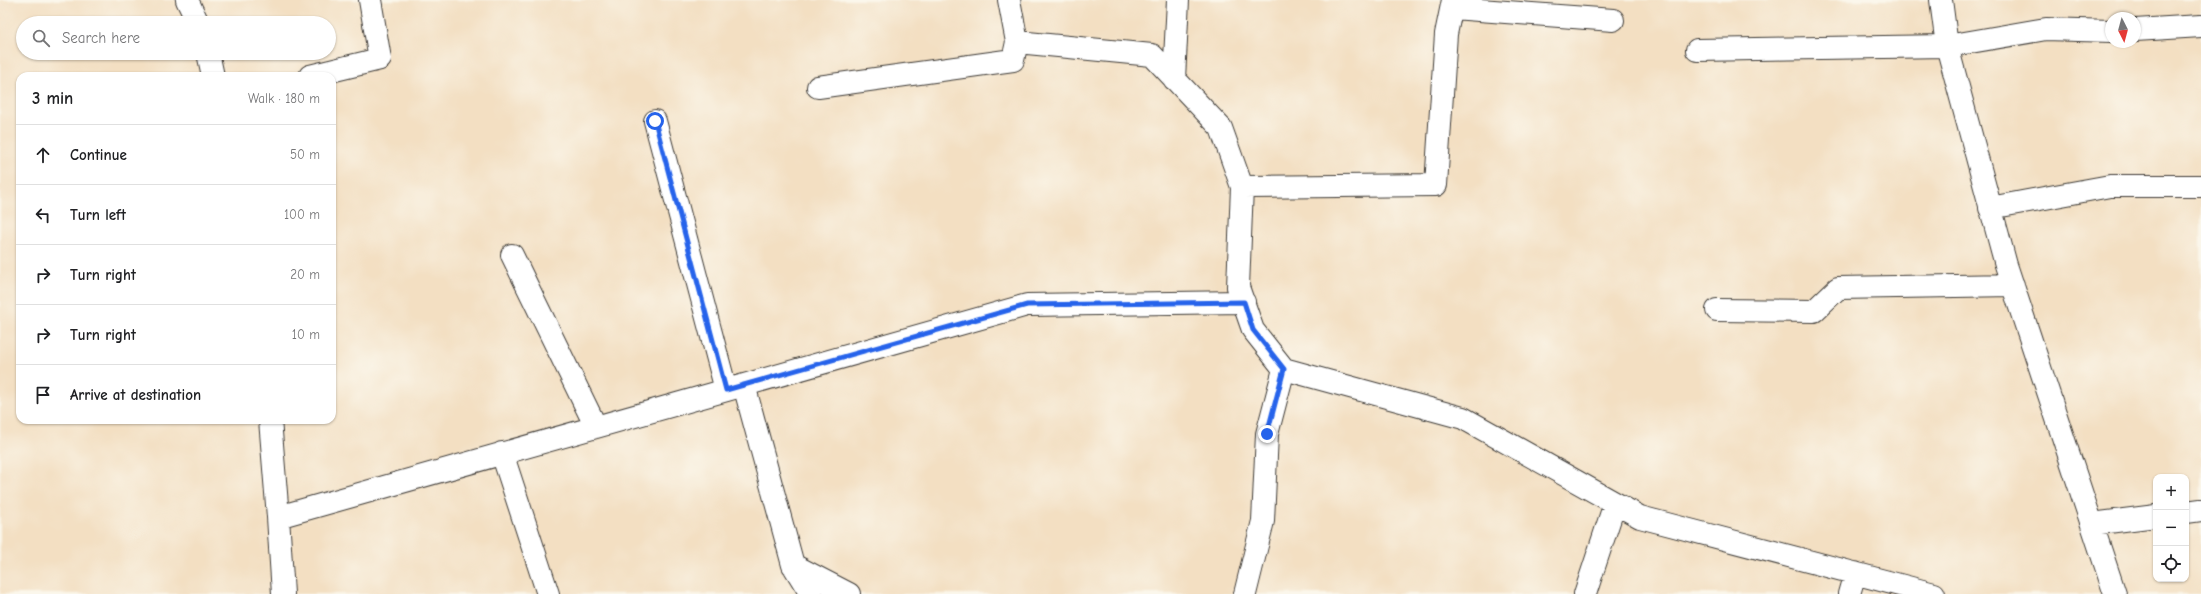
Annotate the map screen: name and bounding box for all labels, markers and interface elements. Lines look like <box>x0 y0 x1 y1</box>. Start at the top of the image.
north arrow <box>2105 12 2141 48</box>
search box <box>16 16 336 60</box>
icon: search <box>30 27 52 49</box>
text: Search here <box>62 29 140 47</box>
text: 3 min <box>32 89 73 108</box>
text: Walk · 180 m <box>248 91 320 106</box>
route start <box>646 112 664 130</box>
icon: ahead <box>32 144 54 166</box>
text: Continue <box>70 146 127 164</box>
text: 50 m <box>290 147 320 162</box>
icon: left <box>32 204 54 226</box>
text: Turn left <box>70 206 126 224</box>
text: 100 m <box>284 207 320 222</box>
icon: right <box>32 264 54 286</box>
text: Turn right <box>70 266 136 284</box>
text: 20 m <box>290 267 320 282</box>
icon: right <box>32 324 54 346</box>
text: Turn right <box>70 326 136 344</box>
text: 10 m <box>292 327 320 342</box>
icon: arrive <box>32 384 54 406</box>
text: Arrive at destination <box>70 386 201 404</box>
route end <box>1258 425 1276 443</box>
map controls <box>2153 474 2189 582</box>
button: + <box>2153 474 2189 510</box>
button: − <box>2153 510 2189 546</box>
button: locate <box>2153 546 2189 582</box>

